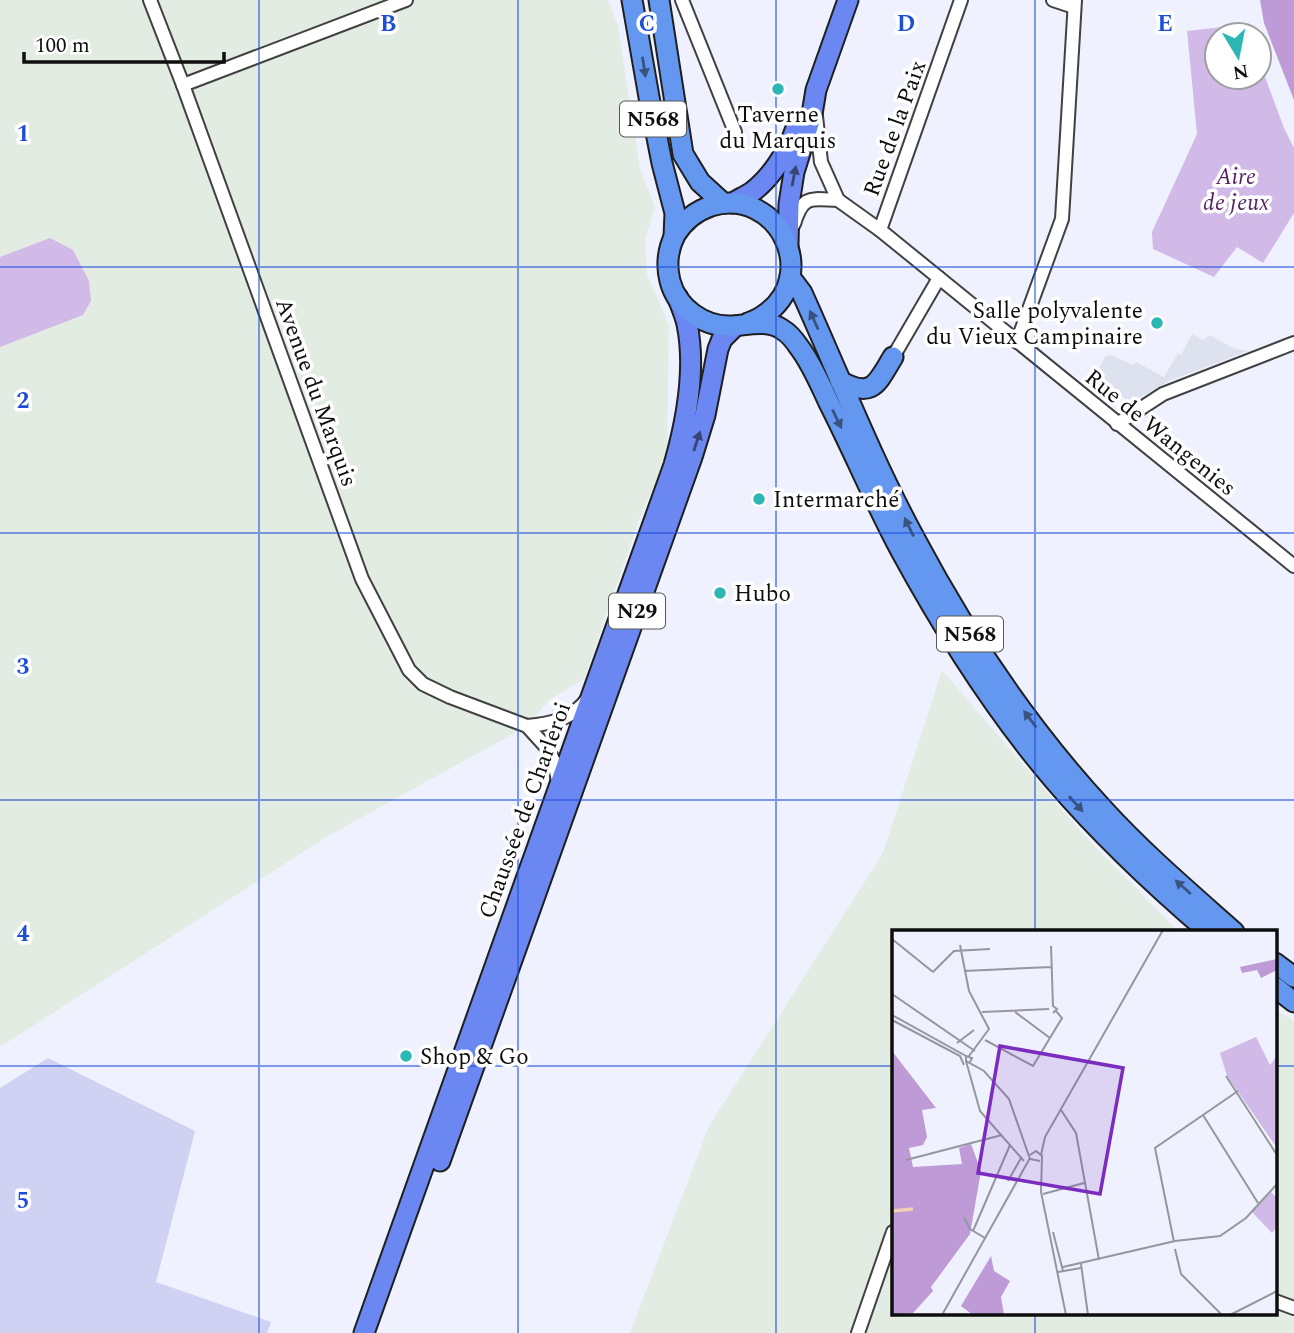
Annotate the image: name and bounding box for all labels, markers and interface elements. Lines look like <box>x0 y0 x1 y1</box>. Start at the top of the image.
text: B <box>380 7 396 42</box>
text: C <box>639 7 655 42</box>
text: D <box>897 7 915 42</box>
text: E <box>1157 7 1173 42</box>
scale bar <box>24 21 224 65</box>
north arrow <box>1203 21 1273 91</box>
text: 100 m <box>35 30 90 62</box>
one-way arrow <box>639 56 650 78</box>
street label: Rue de la Paix <box>855 56 936 201</box>
text: N <box>1231 56 1251 87</box>
marker: Taverne du Marquis <box>770 81 786 97</box>
place label: Taverne du Marquis <box>720 98 836 159</box>
road number: N568 <box>620 102 686 136</box>
text: 1 <box>17 117 29 152</box>
park label: Aire de jeux <box>1203 160 1269 221</box>
one-way arrow <box>788 165 799 187</box>
street label: Avenue du Marquis <box>265 293 366 492</box>
place label: Salle polyvalente du Vieux Campinaire <box>926 294 1143 355</box>
one-way arrow <box>808 310 820 330</box>
marker: Salle polyvalente du Vieux Campinaire <box>1149 315 1165 331</box>
street label: Rue de Wangenies <box>1077 361 1243 505</box>
text: 2 <box>17 384 30 419</box>
one-way arrow <box>832 409 843 429</box>
one-way arrow <box>692 430 703 451</box>
place label: Intermarché <box>773 483 899 518</box>
marker: Intermarché <box>751 491 767 507</box>
one-way arrow <box>903 517 915 537</box>
place label: Hubo <box>734 577 791 612</box>
marker: Hubo <box>712 585 728 601</box>
road number: N29 <box>609 594 665 628</box>
road number: N568 <box>937 616 1003 652</box>
text: 3 <box>17 650 30 685</box>
street label: Chaussée de Charleroi <box>470 697 581 924</box>
one-way arrow <box>1022 711 1037 729</box>
one-way arrow <box>1068 795 1084 813</box>
one-way arrow <box>1174 879 1192 895</box>
text: 4 <box>17 917 30 952</box>
inset map <box>892 930 1276 1316</box>
place label: Shop & Go <box>420 1040 529 1075</box>
marker: Shop & Go <box>398 1048 414 1064</box>
text: 5 <box>17 1184 29 1219</box>

